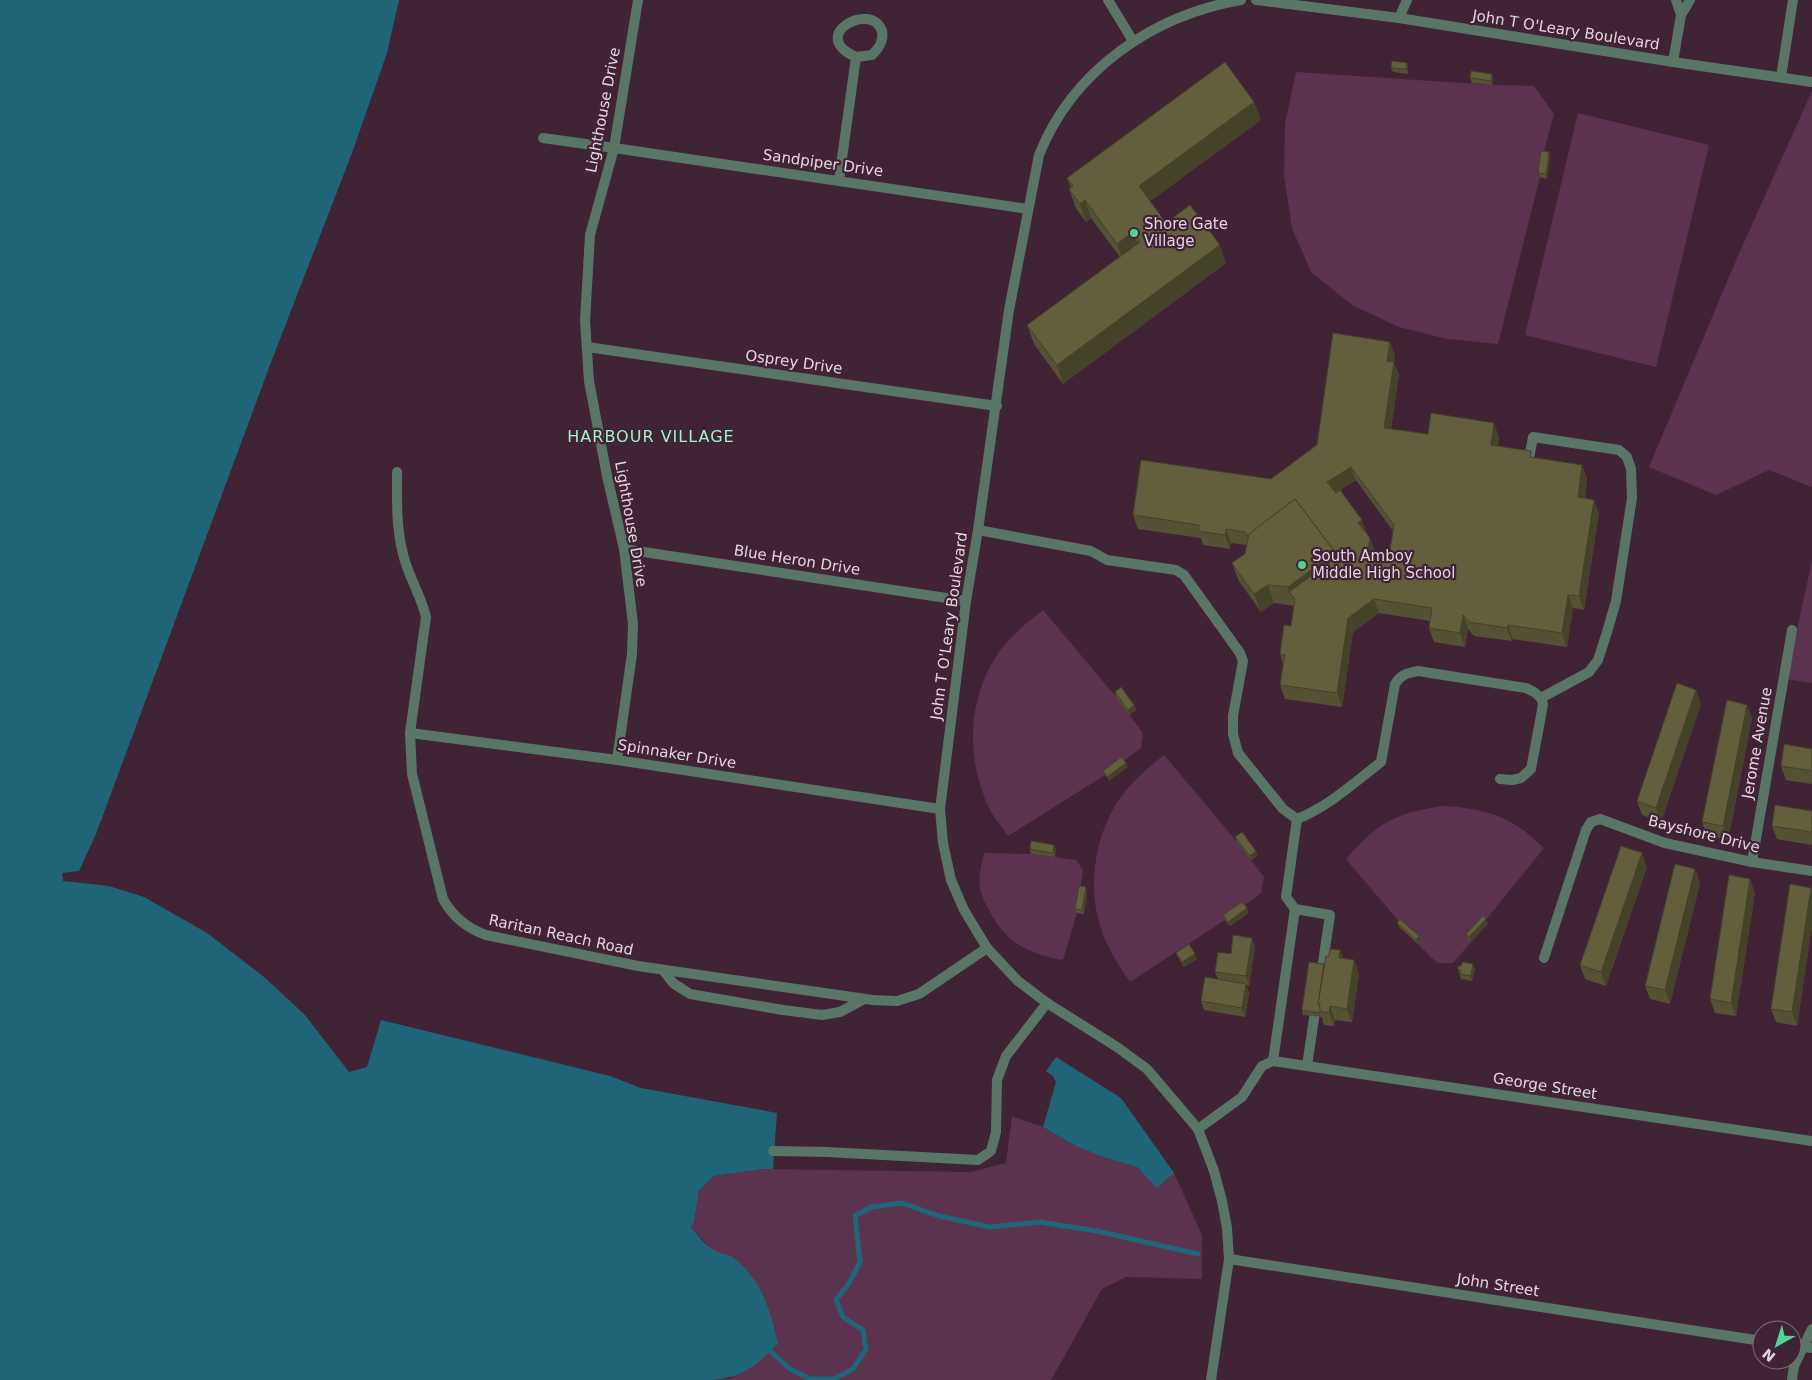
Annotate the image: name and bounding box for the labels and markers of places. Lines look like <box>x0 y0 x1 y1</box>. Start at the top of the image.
place label: Shore Gate Village <box>1144 215 1228 250</box>
marker: Shore Gate Village <box>1128 227 1140 239</box>
place label: South Amboy Middle High School <box>1312 547 1455 582</box>
marker: South Amboy Middle High School <box>1296 559 1308 571</box>

